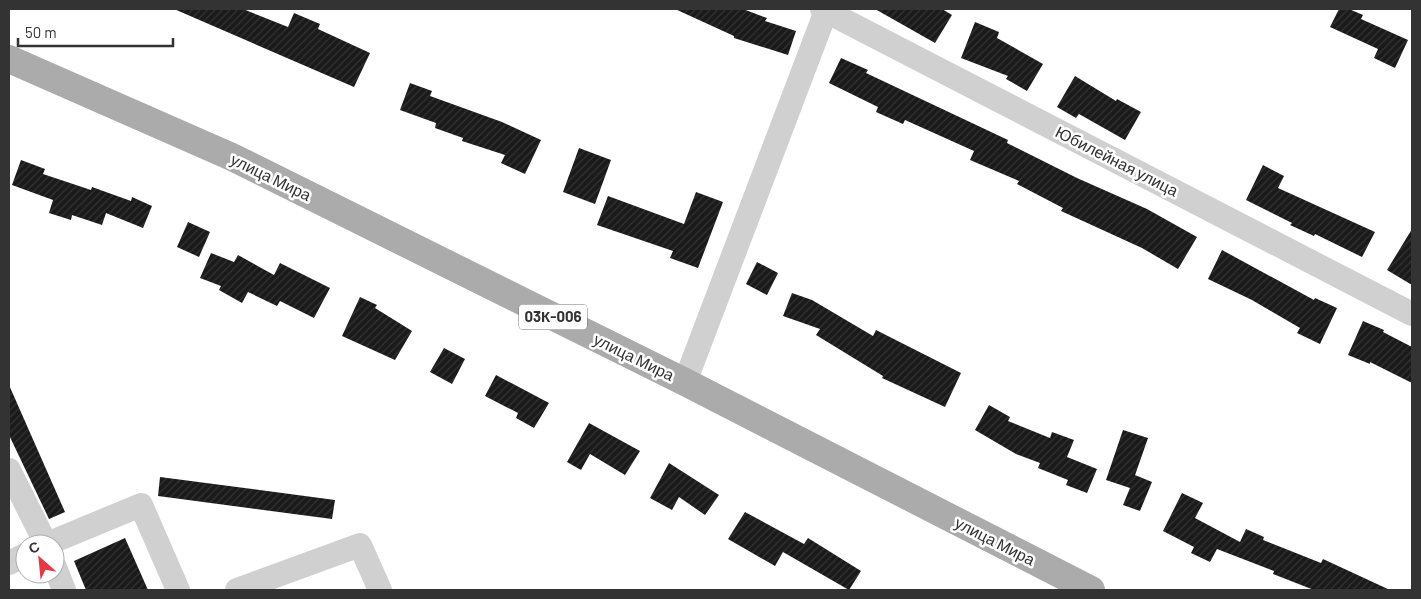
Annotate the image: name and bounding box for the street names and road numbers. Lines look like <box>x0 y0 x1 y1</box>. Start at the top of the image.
street label: Юбилейная улица <box>1053 121 1182 200</box>
street label: улица Мира <box>228 149 315 204</box>
road number: 03К-006 <box>519 304 587 330</box>
street label: улица Мира <box>591 329 678 384</box>
street label: улица Мира <box>952 512 1038 569</box>

